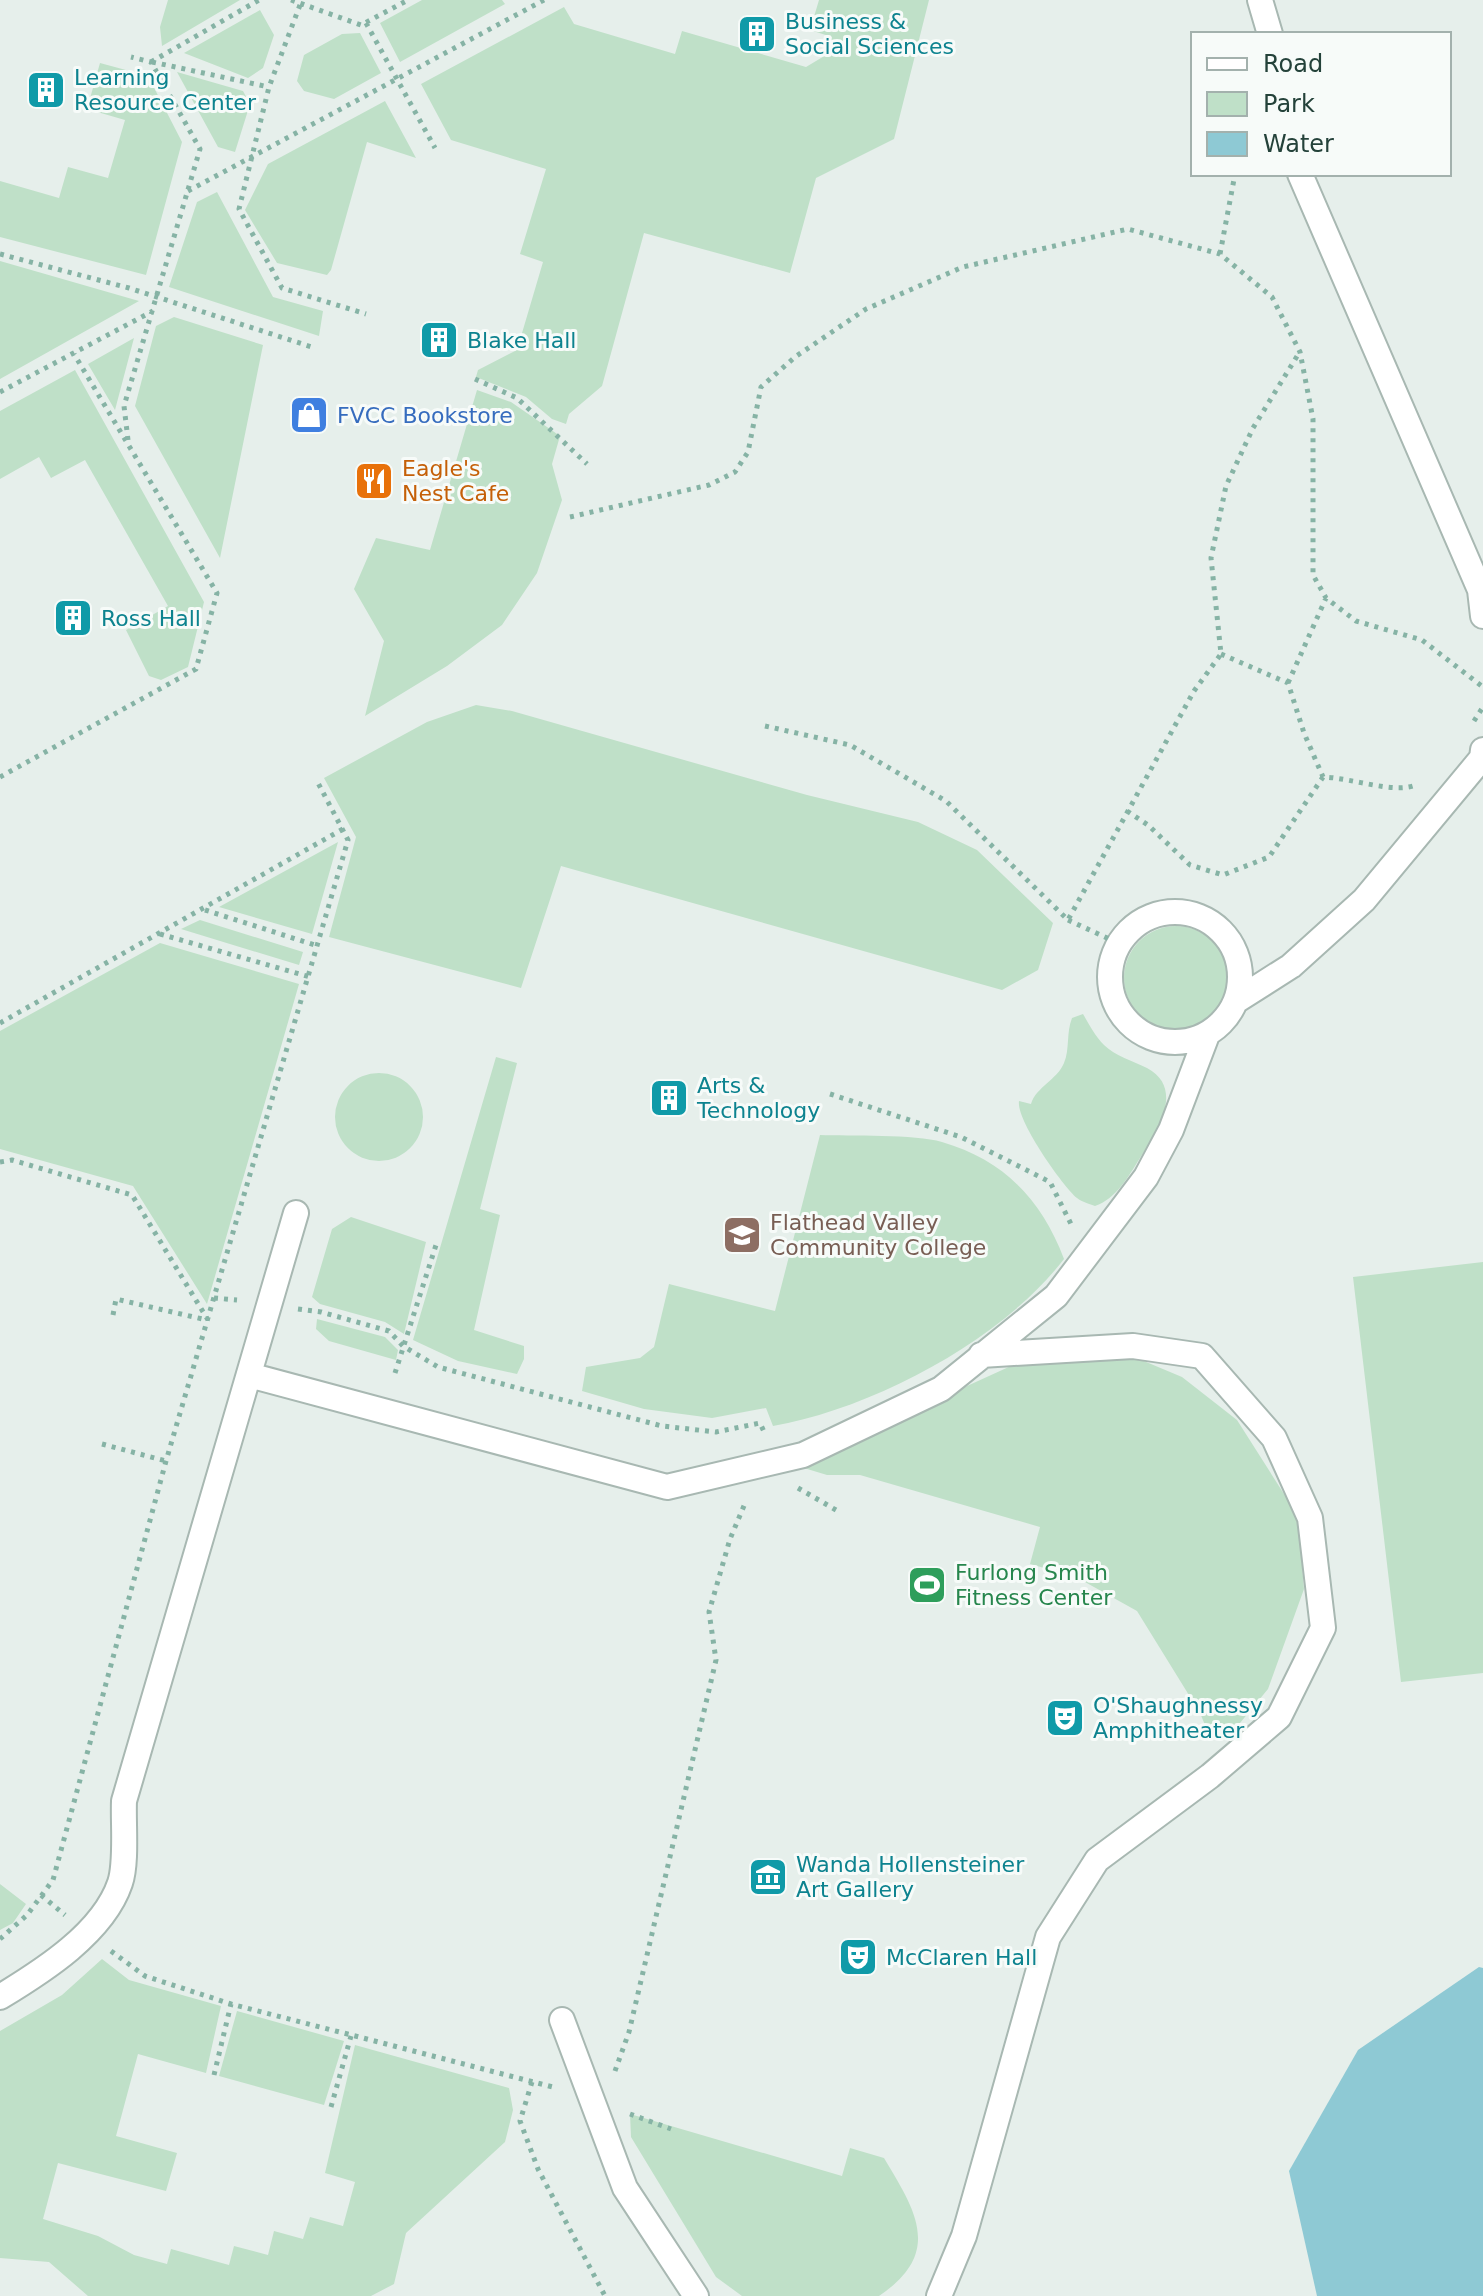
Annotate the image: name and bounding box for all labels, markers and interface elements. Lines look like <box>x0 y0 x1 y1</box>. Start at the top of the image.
place label: Business & Social Sciences <box>785 9 954 59</box>
building icon: Business & Social Sciences <box>736 13 778 55</box>
legend <box>1191 32 1451 176</box>
text: Road <box>1263 50 1323 78</box>
place label: Learning Resource Center <box>74 65 257 115</box>
building icon: Learning Resource Center <box>25 69 67 111</box>
text: Park <box>1263 90 1315 118</box>
text: Water <box>1263 130 1334 158</box>
building icon: Blake Hall <box>418 319 460 361</box>
place label: Blake Hall <box>467 328 576 353</box>
shop icon: FVCC Bookstore <box>288 394 330 436</box>
place label: FVCC Bookstore <box>337 403 513 428</box>
place label: Eagle's Nest Cafe <box>402 456 509 506</box>
restaurant icon: Eagle's Nest Cafe <box>353 460 395 502</box>
building icon: Ross Hall <box>52 597 94 639</box>
place label: Ross Hall <box>101 606 201 631</box>
place label: Arts & Technology <box>696 1073 820 1123</box>
building icon: Arts & Technology <box>648 1077 690 1119</box>
place label: Flathead Valley Community College <box>770 1210 986 1260</box>
school or university icon: Flathead Valley Community College <box>721 1214 763 1256</box>
place label: Furlong Smith Fitness Center <box>955 1560 1113 1610</box>
sports icon: Furlong Smith Fitness Center <box>906 1564 948 1606</box>
place label: O'Shaughnessy Amphitheater <box>1093 1693 1263 1743</box>
theatre icon: O'Shaughnessy Amphitheater <box>1044 1697 1086 1739</box>
place label: Wanda Hollensteiner Art Gallery <box>796 1852 1025 1902</box>
museum icon: Wanda Hollensteiner Art Gallery <box>747 1856 789 1898</box>
theatre icon: McClaren Hall <box>837 1936 879 1978</box>
place label: McClaren Hall <box>886 1945 1037 1970</box>

